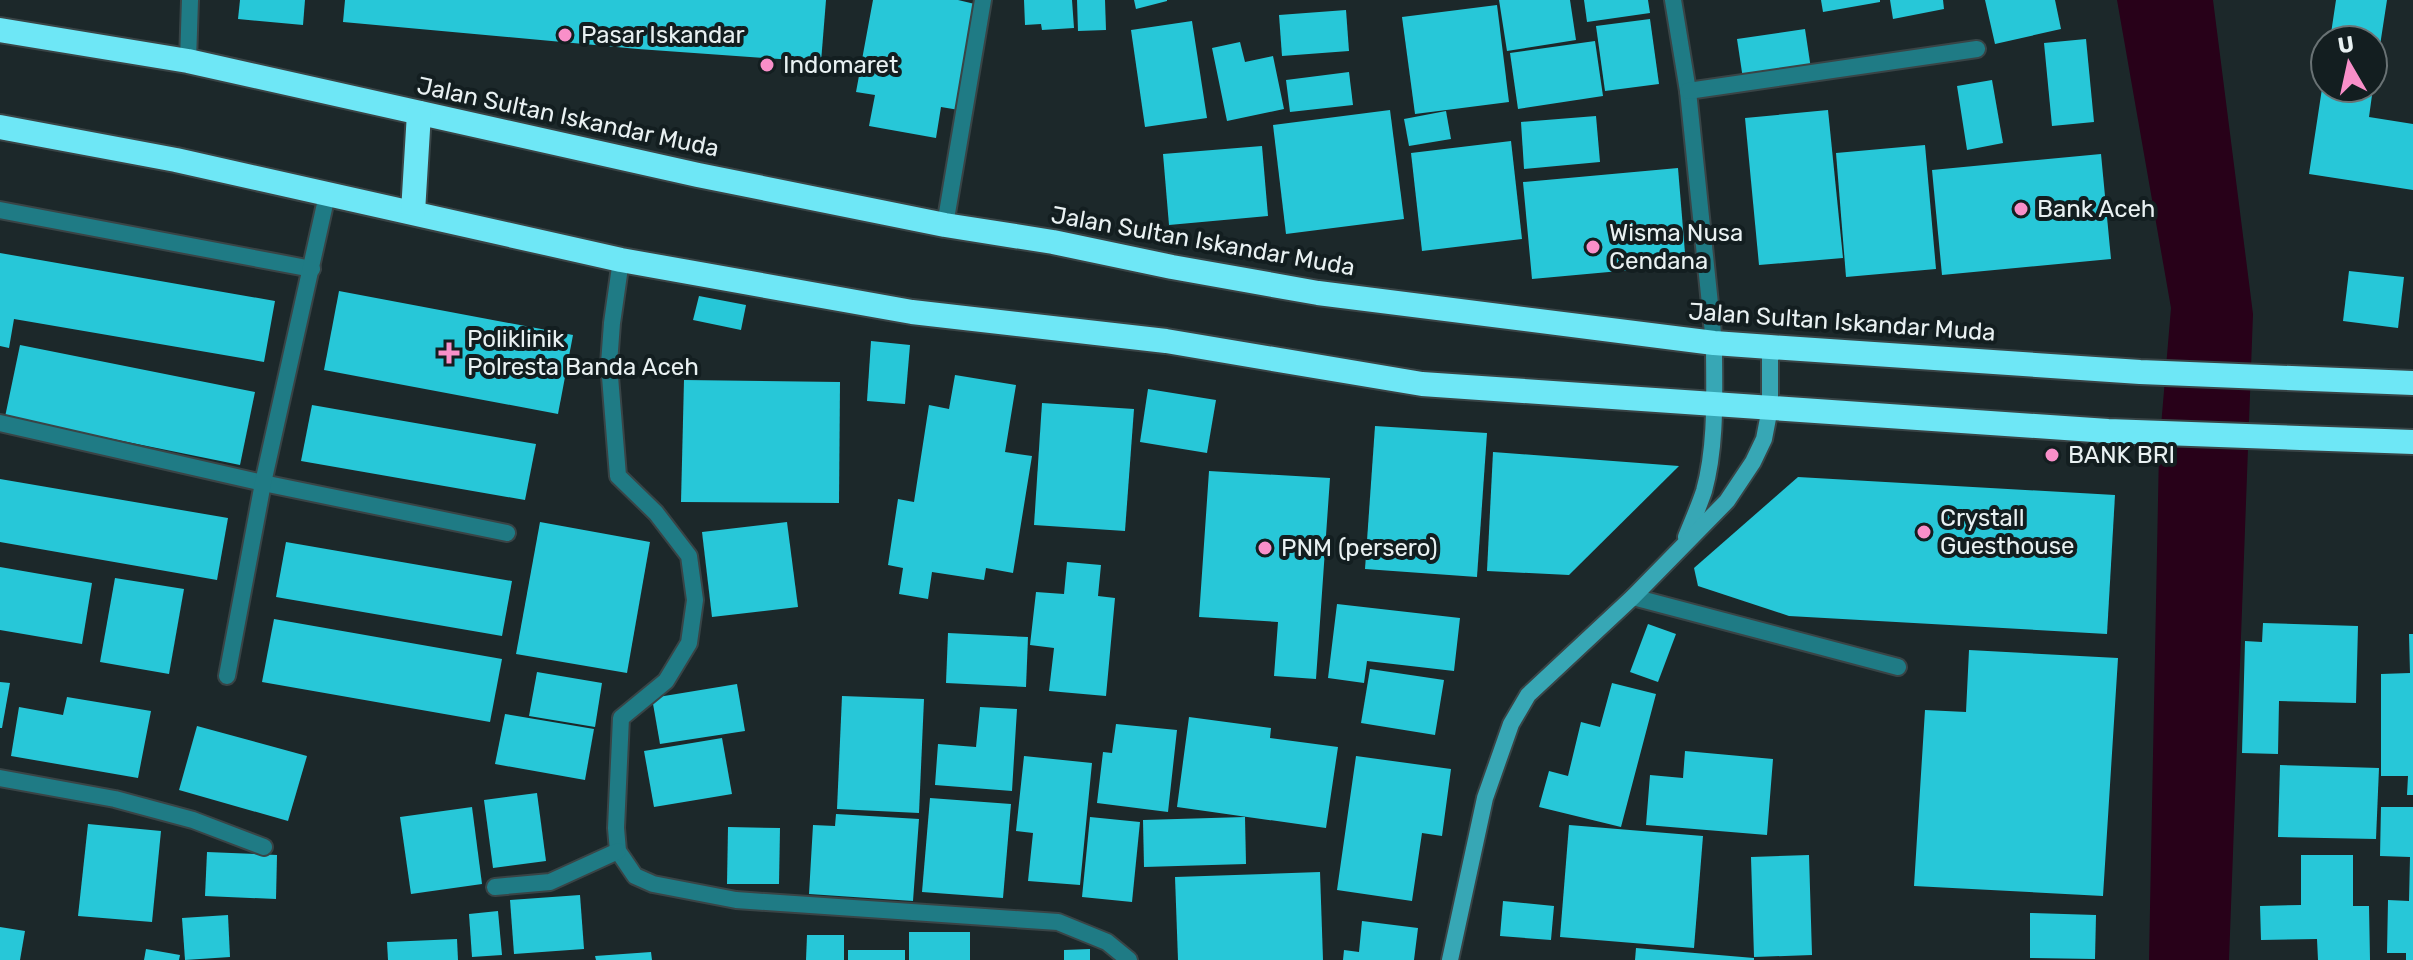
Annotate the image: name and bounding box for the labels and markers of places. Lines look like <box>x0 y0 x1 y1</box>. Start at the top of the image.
place label: Pasar Iskandar <box>581 21 745 49</box>
marker: Pasar Iskandar <box>556 26 574 44</box>
place label: Indomaret <box>783 51 898 79</box>
marker: Indomaret <box>758 56 776 74</box>
place label: Bank Aceh <box>2037 195 2155 223</box>
marker: Bank Aceh <box>2012 200 2030 218</box>
place label: Wisma Nusa Cendana <box>1609 219 1743 275</box>
marker: Wisma Nusa Cendana <box>1584 238 1602 256</box>
place label: Poliklinik Polresta Banda Aceh <box>467 325 699 381</box>
marker: Poliklinik Polresta Banda Aceh <box>438 342 460 364</box>
place label: BANK BRI <box>2068 441 2175 469</box>
marker: BANK BRI <box>2043 446 2061 464</box>
place label: Crystall Guesthouse <box>1940 504 2074 560</box>
marker: Crystall Guesthouse <box>1915 523 1933 541</box>
place label: PNM (persero) <box>1281 534 1438 562</box>
marker: PNM (persero) <box>1256 539 1274 557</box>

